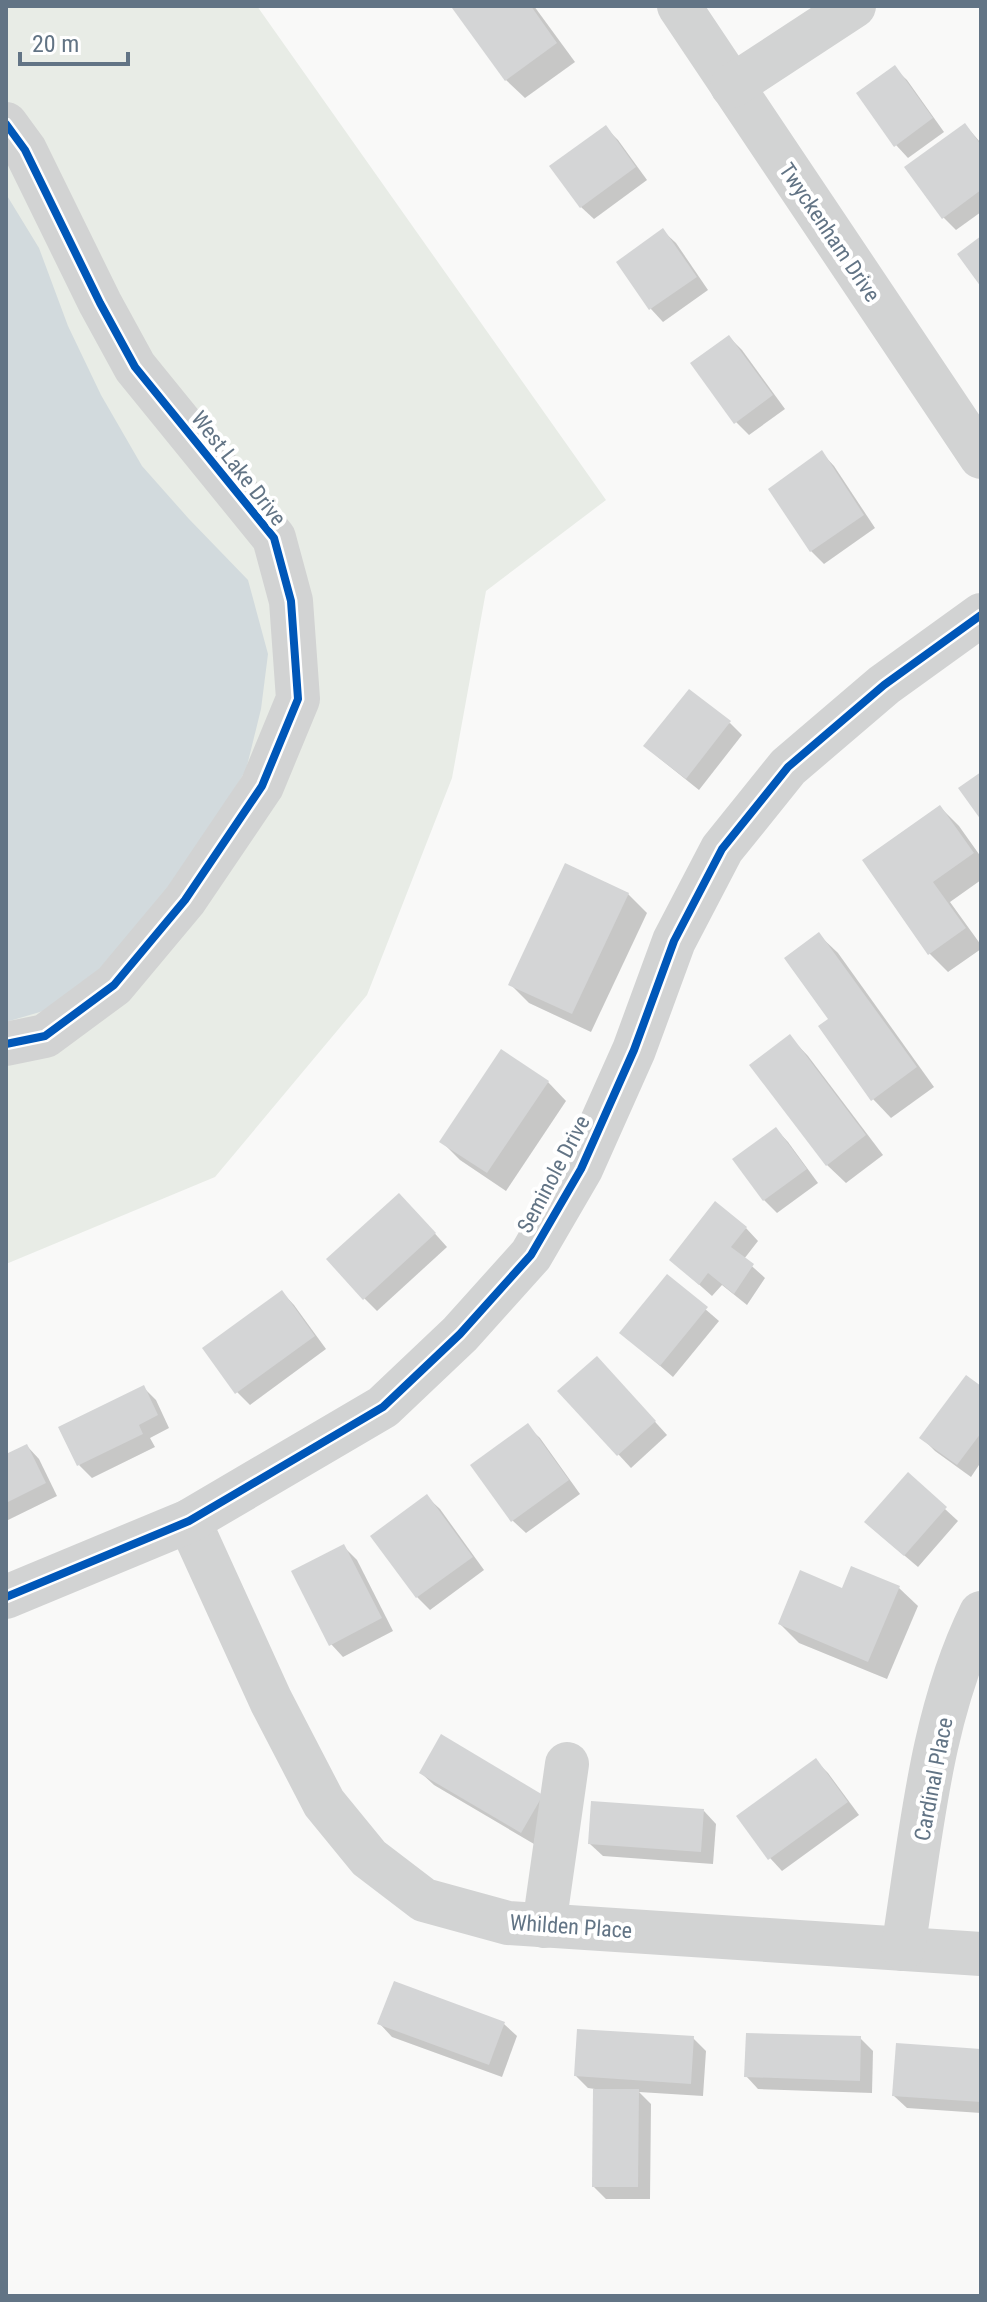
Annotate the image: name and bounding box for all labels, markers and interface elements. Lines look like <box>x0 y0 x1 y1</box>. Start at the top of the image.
scale bar <box>20 16 128 66</box>
text: 20 m <box>32 30 79 58</box>
street label: Twyckenham Drive <box>774 158 885 306</box>
street label: West Lake Drive <box>186 406 291 530</box>
street label: Seminole Drive <box>512 1111 595 1237</box>
street label: Cardinal Place <box>909 1715 958 1843</box>
street label: Whilden Place <box>509 1910 633 1943</box>

